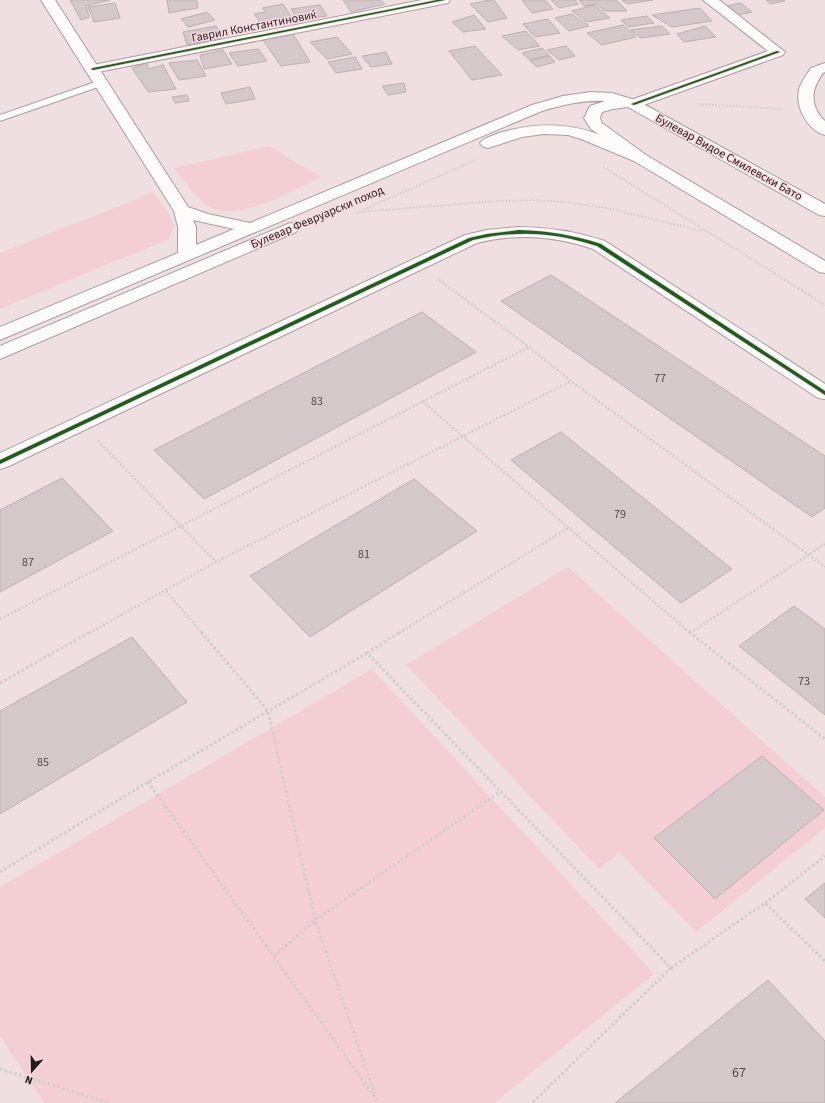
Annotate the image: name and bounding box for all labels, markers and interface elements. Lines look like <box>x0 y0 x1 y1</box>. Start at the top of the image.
street label: Гаврил Константиновиќ <box>190 6 318 47</box>
street label: Булевар Видое Смилевски Бато <box>652 110 805 205</box>
street label: Булевар Февруарски поход <box>248 181 387 253</box>
house number: 77 <box>654 370 666 387</box>
house number: 83 <box>311 393 323 410</box>
house number: 79 <box>614 506 626 523</box>
house number: 81 <box>358 546 370 563</box>
house number: 87 <box>22 554 34 571</box>
house number: 73 <box>798 673 810 690</box>
house number: 85 <box>37 754 49 771</box>
north arrow <box>12 1051 52 1091</box>
house number: 67 <box>732 1063 746 1083</box>
text: N <box>23 1072 35 1088</box>

